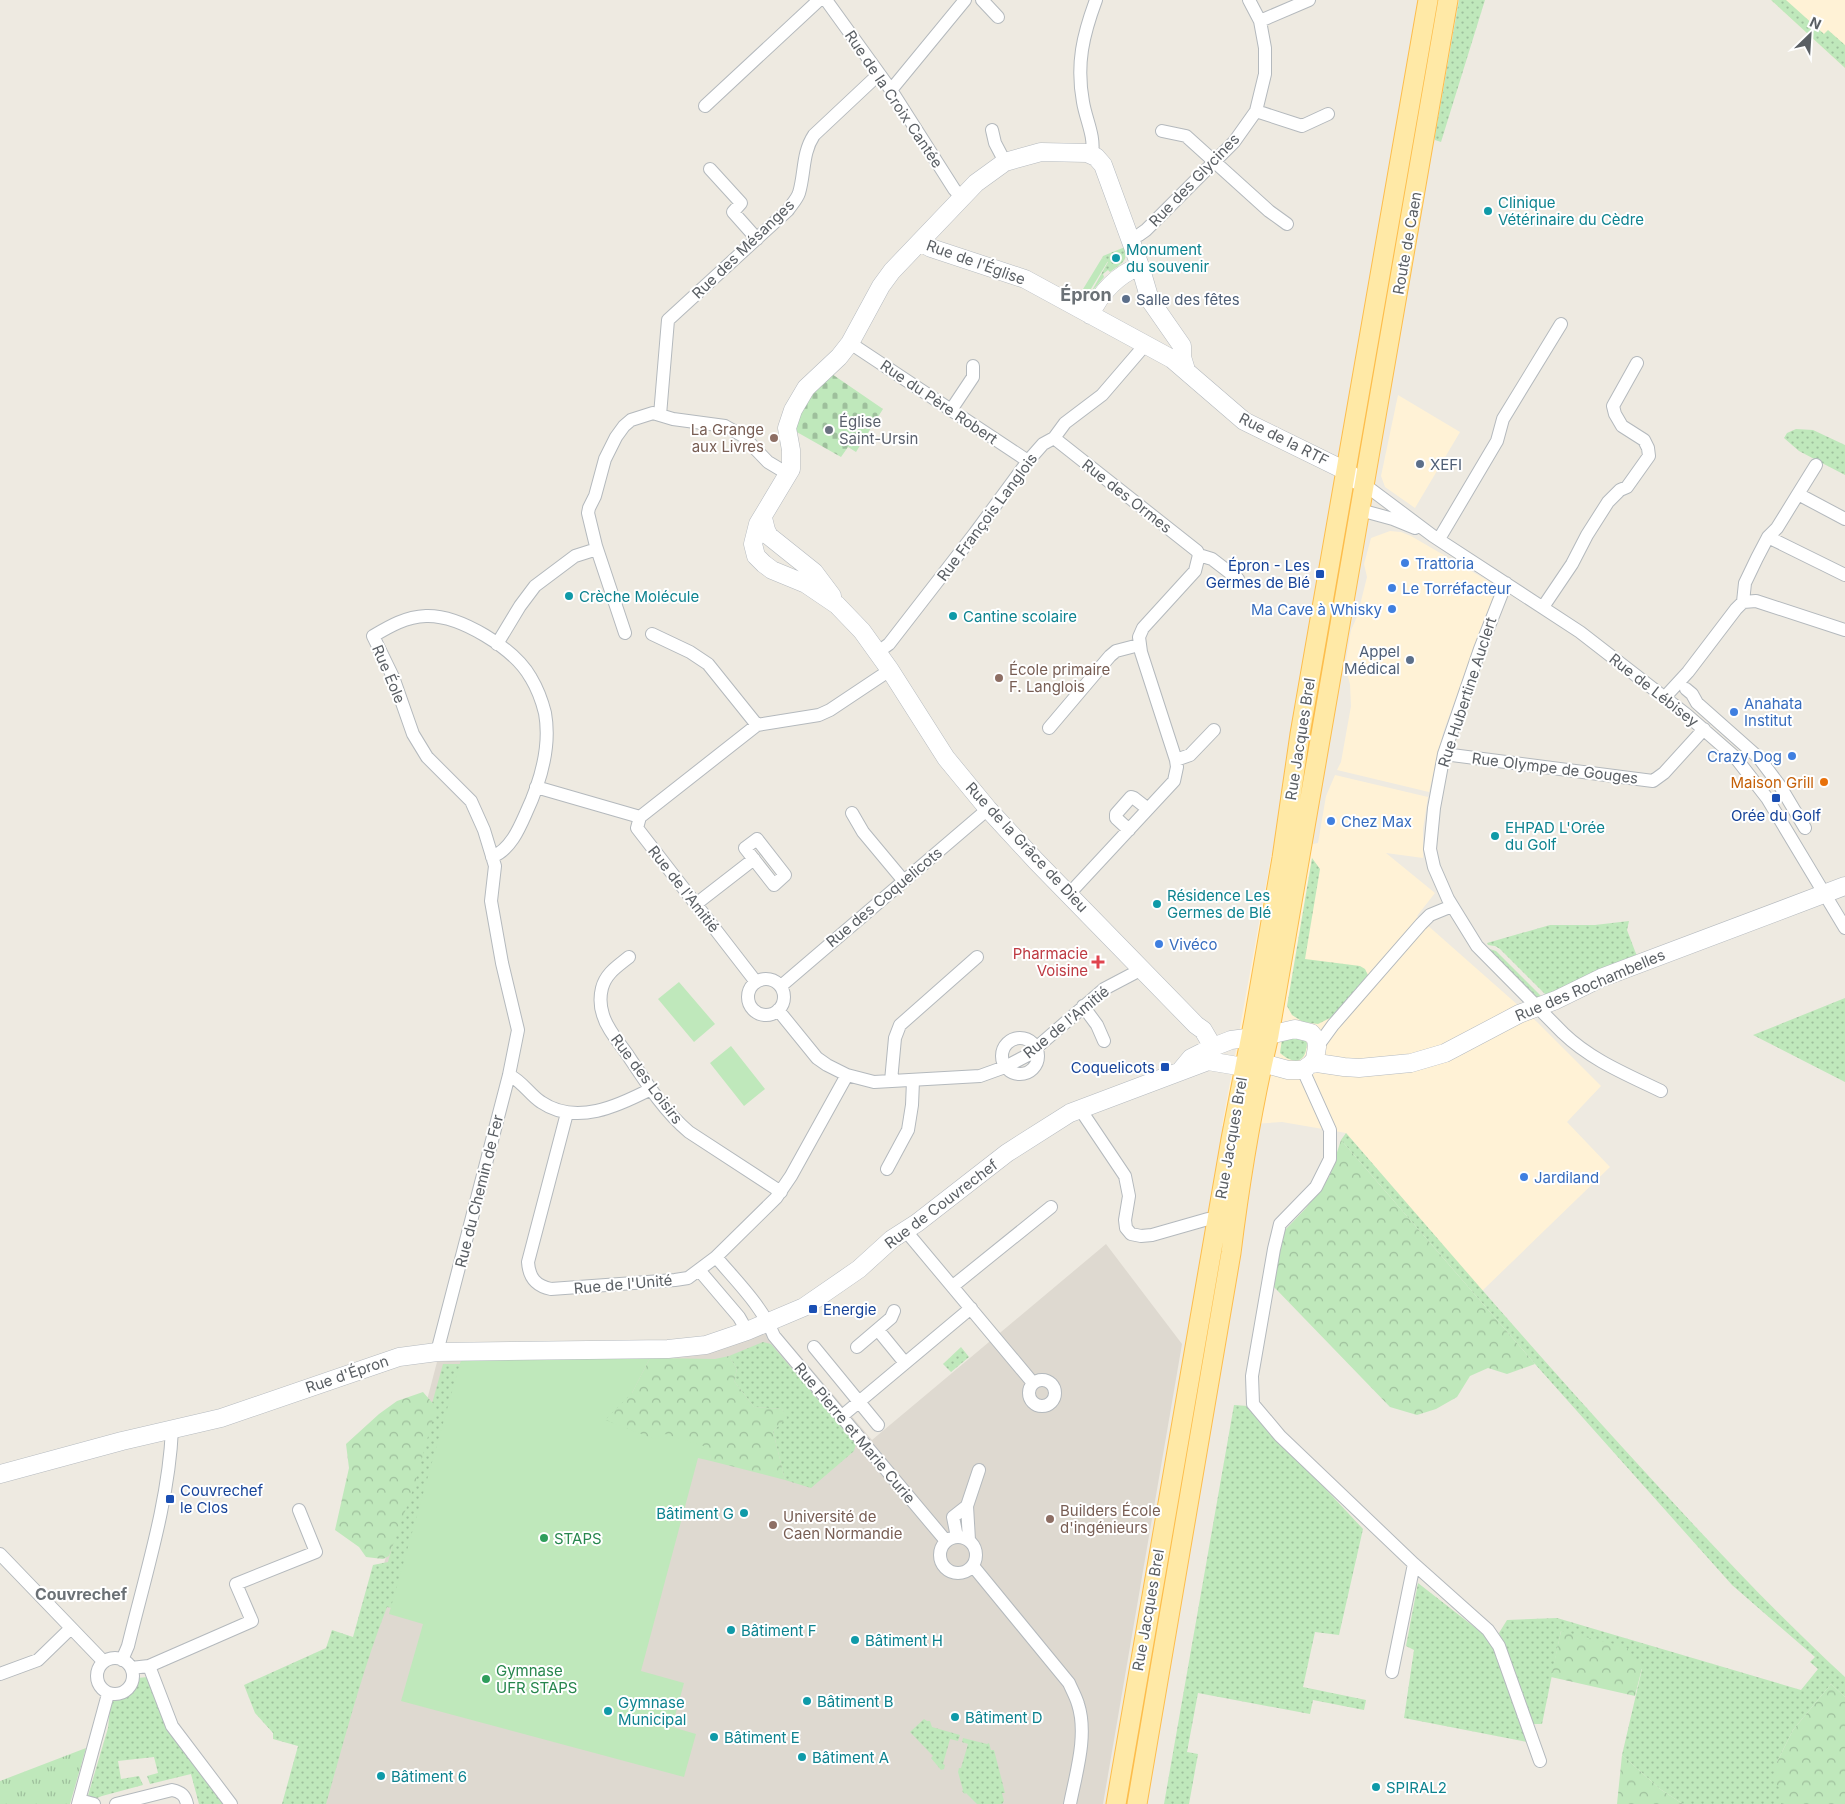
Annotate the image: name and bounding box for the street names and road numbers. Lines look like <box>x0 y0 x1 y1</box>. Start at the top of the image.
street label: Rue de la Croix Cantée <box>841 27 947 171</box>
street label: Rue des Glycines <box>1145 129 1243 231</box>
street label: Route de Caen <box>1389 190 1425 296</box>
street label: Rue des Mésanges <box>688 195 798 303</box>
street label: Rue de l'Église <box>924 235 1028 289</box>
street label: Rue du Père Robert <box>877 356 1001 448</box>
street label: Rue de la RTF <box>1236 408 1332 470</box>
street label: Rue François Langlois <box>933 449 1041 585</box>
street label: Rue des Ormes <box>1078 455 1176 537</box>
street label: Rue Hubertine Auclert <box>1434 614 1500 769</box>
street label: Rue Éole <box>368 642 410 706</box>
street label: Rue de Lébisey <box>1605 649 1703 731</box>
street label: Rue Jacques Brel <box>1281 676 1319 802</box>
street label: Rue Olympe de Gouges <box>1471 748 1639 788</box>
street label: Rue de la Grâce de Dieu <box>962 778 1092 916</box>
street label: Rue de l'Amitié <box>644 842 724 936</box>
street label: Rue des Coquelicots <box>822 843 946 951</box>
street label: Rue des Rochambelles <box>1512 945 1668 1025</box>
street label: Rue de l'Amitié <box>1019 982 1113 1062</box>
street label: Rue des Loisirs <box>607 1030 687 1128</box>
street label: Rue Jacques Brel <box>1211 1075 1251 1201</box>
street label: Rue du Chemin de Fer <box>451 1112 507 1269</box>
street label: Rue de Couvrechef <box>881 1155 1002 1253</box>
street label: Rue de l'Unité <box>573 1270 673 1298</box>
street label: Rue d'Épron <box>303 1351 391 1397</box>
street label: Rue Pierre et Marie Curie <box>790 1359 920 1507</box>
street label: Rue Jacques Brel <box>1128 1547 1168 1673</box>

